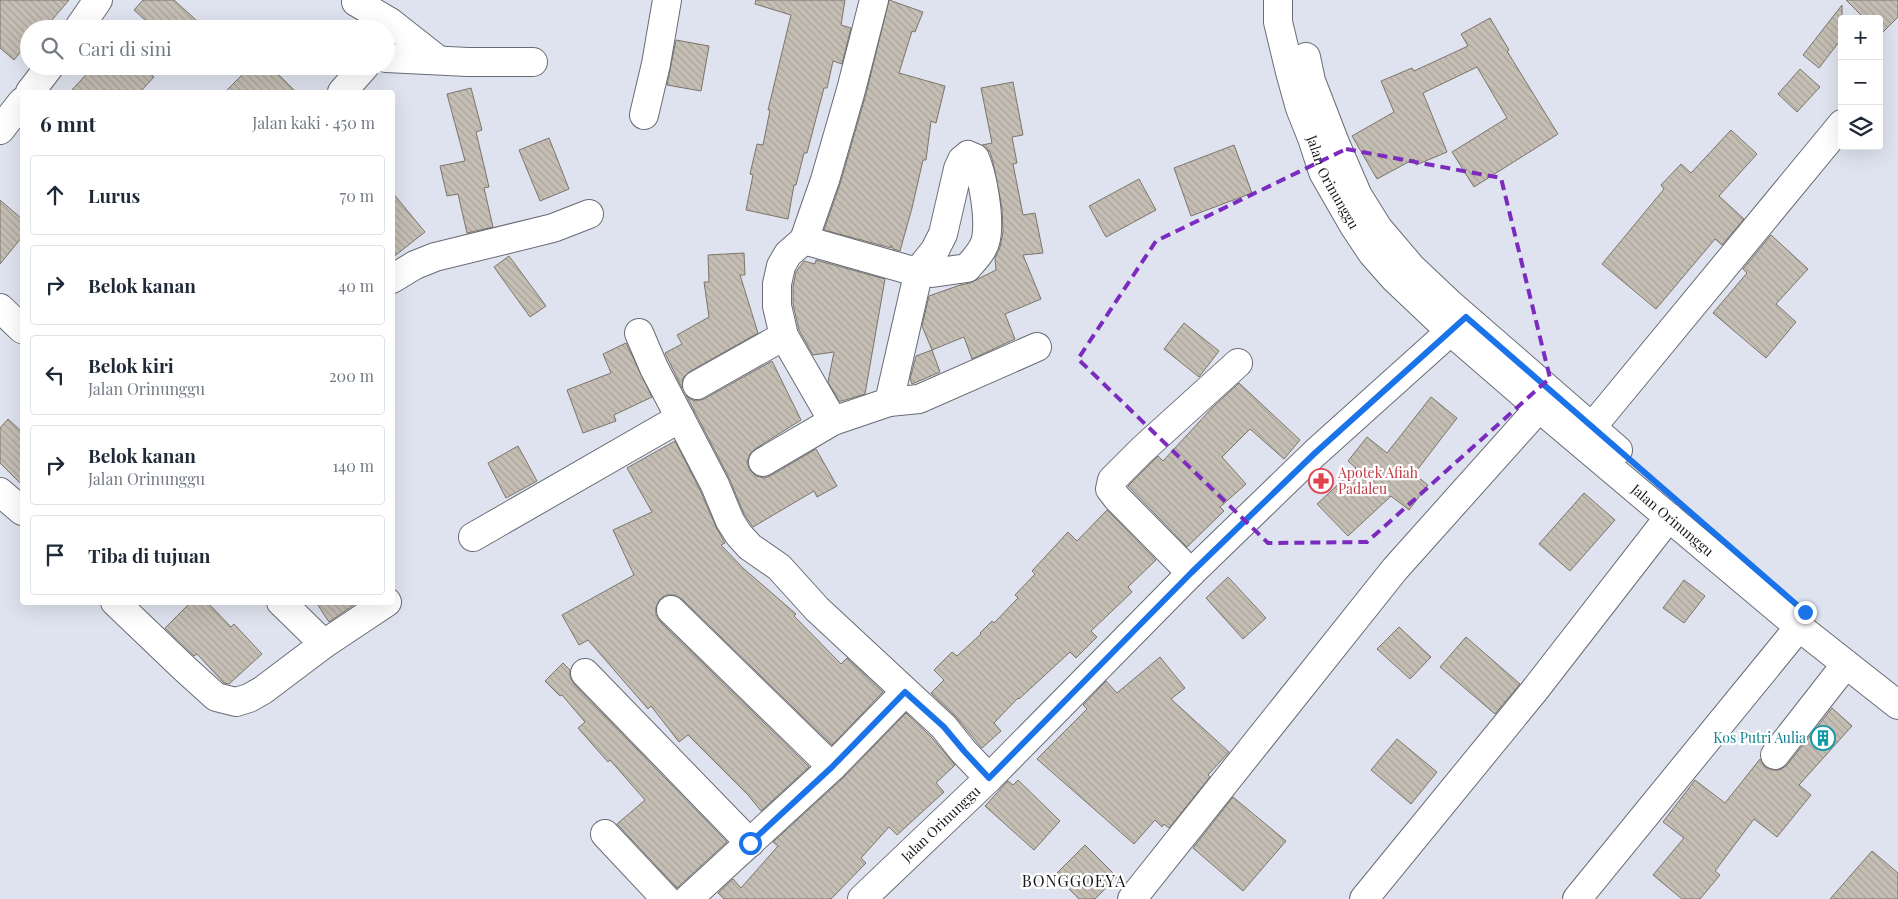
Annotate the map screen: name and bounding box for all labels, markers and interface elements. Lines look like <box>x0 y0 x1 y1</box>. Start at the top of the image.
map controls <box>1838 15 1883 150</box>
button: + <box>1838 15 1883 60</box>
search box <box>20 20 395 75</box>
icon: search <box>38 34 66 62</box>
text: Cari di sini <box>78 35 172 61</box>
button: − <box>1838 60 1883 105</box>
button: layers <box>1838 105 1883 150</box>
text: 6 mnt <box>40 109 96 137</box>
text: Jalan kaki · 450 m <box>252 112 375 133</box>
street label: Jalan Orinunggu <box>1302 131 1364 232</box>
icon: ahead <box>41 181 69 209</box>
text: Lurus <box>88 182 140 208</box>
text: 70 m <box>340 185 374 206</box>
icon: right <box>41 271 69 299</box>
text: Belok kanan <box>88 272 196 298</box>
text: 40 m <box>338 275 374 296</box>
text: Belok kiri <box>88 352 174 378</box>
icon: left <box>41 361 69 389</box>
text: 200 m <box>329 365 374 386</box>
text: Jalan Orinunggu <box>88 378 205 399</box>
text: Belok kanan <box>88 442 196 468</box>
icon: right <box>41 451 69 479</box>
text: 140 m <box>332 455 374 476</box>
place label: Apotek Afiah Padaleu <box>1337 463 1419 498</box>
text: Jalan Orinunggu <box>88 468 205 489</box>
pharmacy icon: Apotek Afiah Padaleu <box>1308 468 1334 494</box>
street label: Jalan Orinunggu <box>1627 479 1718 560</box>
icon: arrive <box>41 541 69 569</box>
text: Tiba di tujuan <box>88 542 210 568</box>
route end <box>1794 601 1817 624</box>
building icon: Kos Putri Aulia <box>1810 725 1836 751</box>
place label: Kos Putri Aulia <box>1713 728 1806 747</box>
street label: Jalan Orinunggu <box>896 781 984 866</box>
route start <box>739 832 762 855</box>
district label: BONGGOEYA <box>1022 870 1126 891</box>

